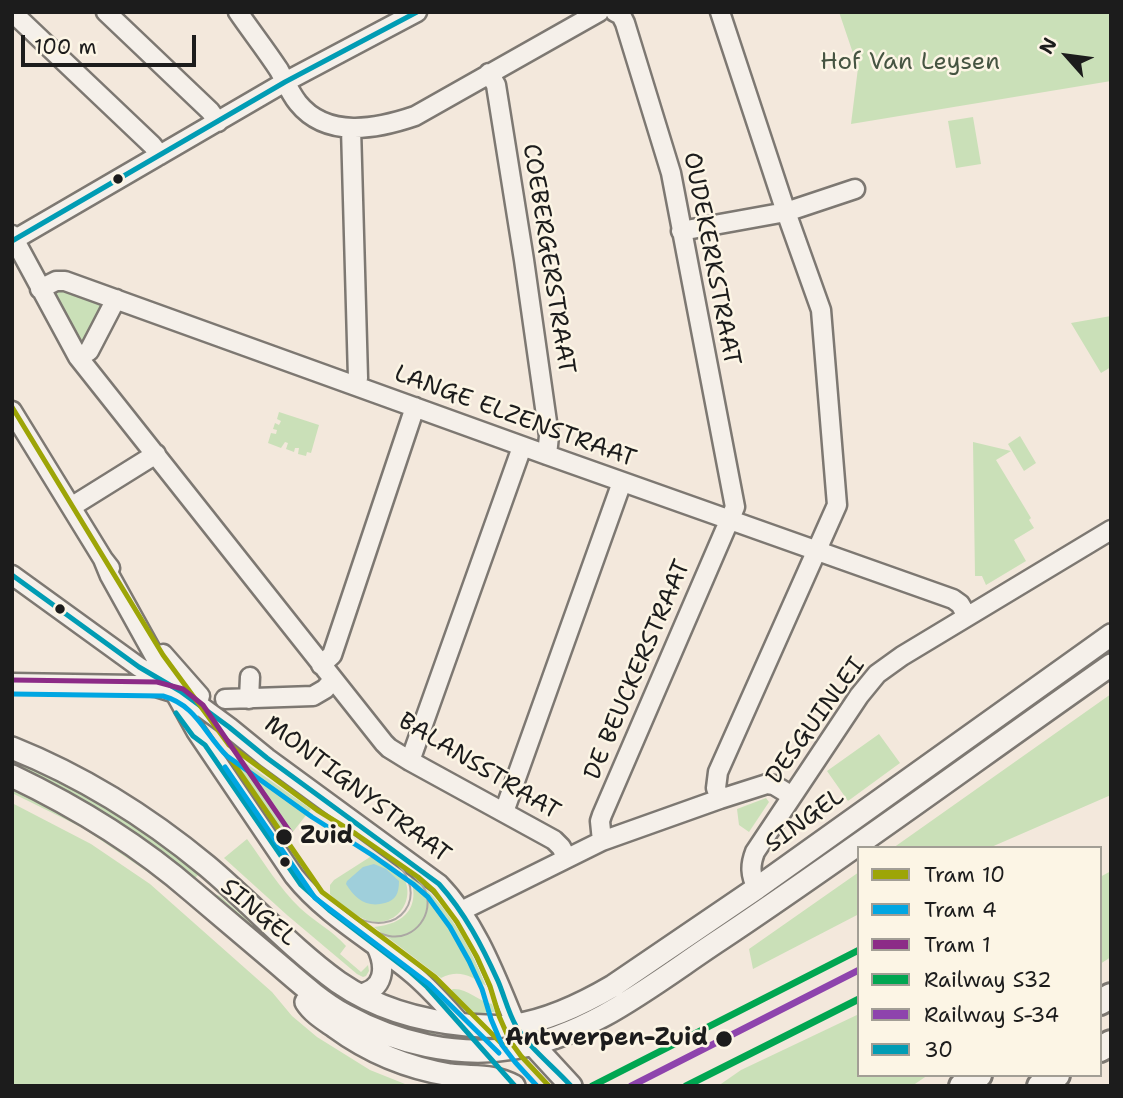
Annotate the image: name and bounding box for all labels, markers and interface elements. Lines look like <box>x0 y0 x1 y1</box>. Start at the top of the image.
scale bar <box>24 21 200 65</box>
north arrow <box>1032 21 1102 91</box>
text: 100 m <box>34 33 97 61</box>
text: N <box>1033 33 1063 58</box>
park label: Hof Van Leysen <box>820 49 1000 77</box>
street label: COEBERGERSTRAAT <box>516 142 580 376</box>
street label: OUDEKERKSTRAAT <box>676 150 746 368</box>
unlabelled marker <box>111 172 125 186</box>
street label: LANGE ELZENSTRAAT <box>390 360 640 474</box>
street label: DE BEUCKERSTRAAT <box>579 556 697 784</box>
unlabelled marker <box>53 602 67 616</box>
street label: DESGUINLEI <box>760 652 872 790</box>
street label: BALANSSTRAAT <box>393 707 565 827</box>
street label: MONTIGNYSTRAAT <box>258 710 456 870</box>
street label: SINGEL <box>760 783 850 859</box>
place label: Zuid <box>300 823 353 851</box>
marker: Zuid <box>274 827 294 847</box>
legend <box>857 846 1102 1077</box>
unlabelled marker <box>278 855 292 869</box>
text: Tram 10 <box>924 861 1005 889</box>
street label: SINGEL <box>214 873 302 953</box>
text: Tram 4 <box>924 896 997 924</box>
text: Tram 1 <box>924 931 991 959</box>
text: Railway S32 <box>924 966 1052 994</box>
text: Railway S-34 <box>924 1001 1059 1029</box>
place label: Antwerpen-Zuid <box>505 1025 708 1053</box>
marker: Antwerpen-Zuid <box>714 1029 734 1049</box>
text: 30 <box>924 1036 953 1064</box>

